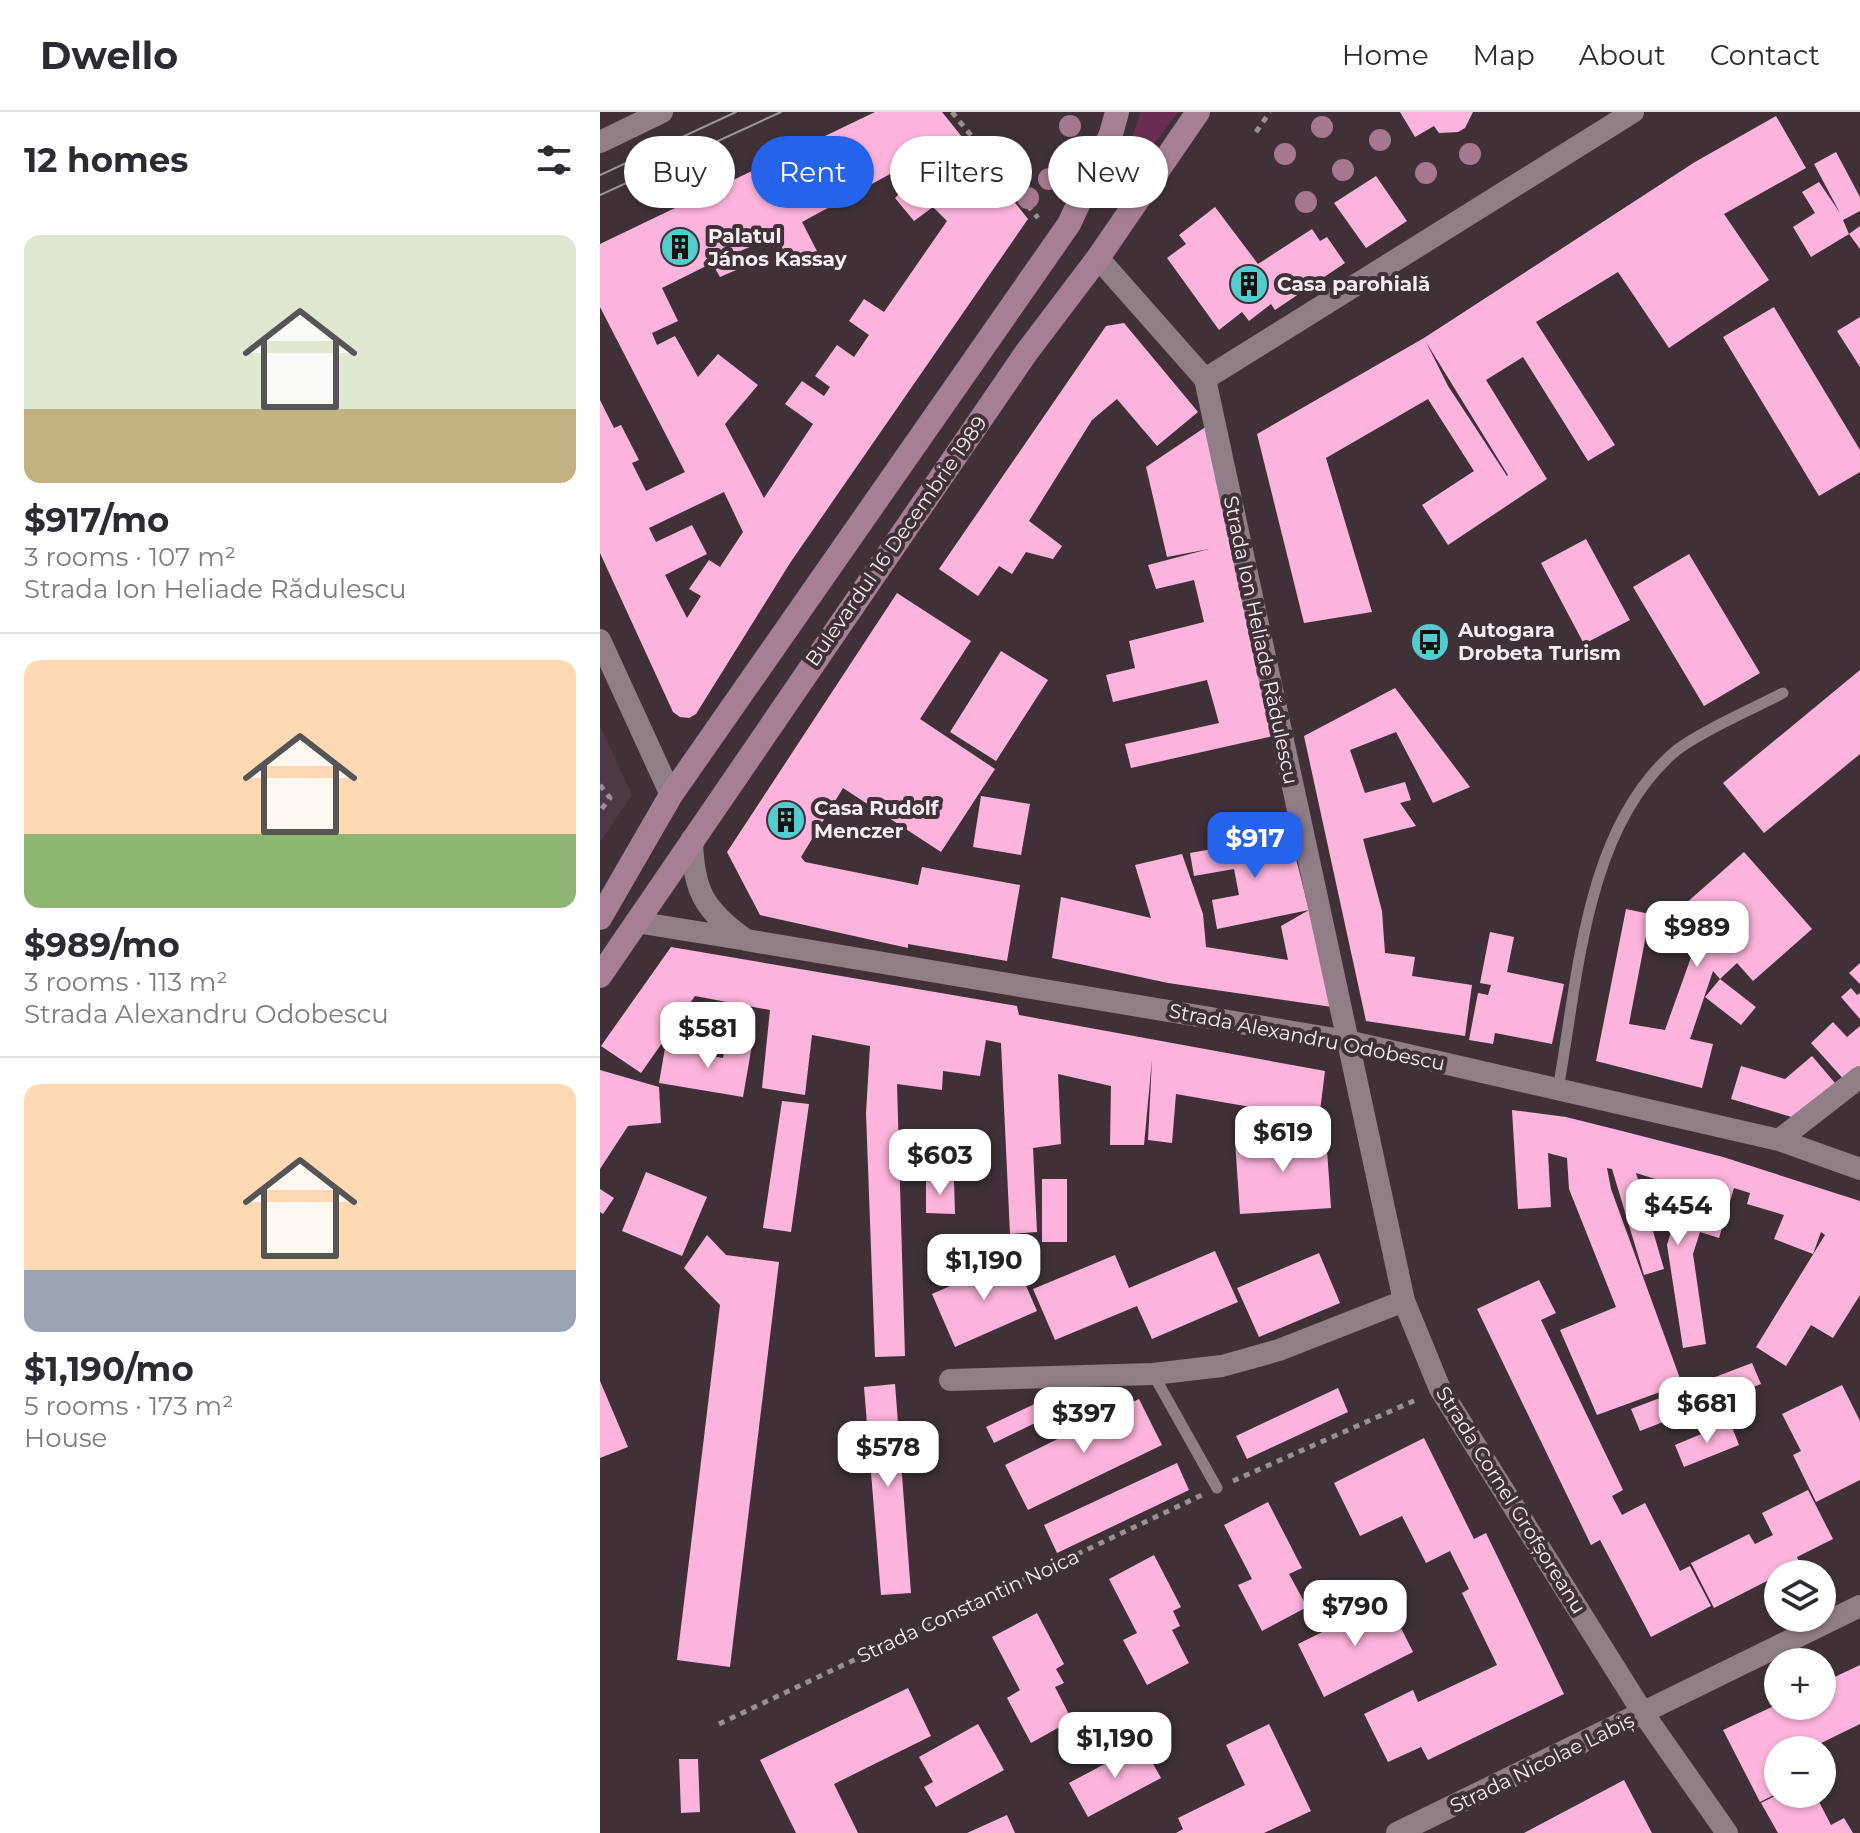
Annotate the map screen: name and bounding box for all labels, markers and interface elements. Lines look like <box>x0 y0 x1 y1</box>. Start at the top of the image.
text: Dwello <box>40 32 178 79</box>
text: Home <box>1342 38 1429 72</box>
text: Map <box>1473 38 1535 72</box>
text: About <box>1579 38 1666 72</box>
text: Contact <box>1710 38 1820 72</box>
chip: Buy <box>624 136 735 208</box>
chip: Rent <box>751 136 874 208</box>
chip: Filters <box>890 136 1032 208</box>
chip: New <box>1048 136 1168 208</box>
icon: filters <box>532 138 576 182</box>
text: 12 homes <box>24 139 188 181</box>
place label: Palatul János Kassay <box>707 224 848 271</box>
building icon: Palatul János Kassay <box>659 226 701 268</box>
building icon: Casa parohială <box>1228 263 1270 305</box>
place label: Casa parohială <box>1277 272 1430 296</box>
icon: home <box>228 287 372 431</box>
street label: Bulevardul 16 Decembrie 1989 <box>800 411 992 671</box>
street label: Strada Ion Heliade Rădulescu <box>1219 494 1303 786</box>
text: $917/mo <box>24 499 169 541</box>
text: 3 rooms · 107 m² <box>24 541 236 573</box>
text: Strada Ion Heliade Rădulescu <box>24 573 407 605</box>
place label: Autogara Drobeta Turism <box>1457 618 1621 665</box>
bus stop icon: Autogara Drobeta Turism <box>1409 621 1451 663</box>
icon: home <box>228 712 372 856</box>
place label: Casa Rudolf Menczer <box>814 796 940 843</box>
building icon: Casa Rudolf Menczer <box>765 799 807 841</box>
pin: $917 <box>1208 812 1302 880</box>
text: $917 <box>1225 822 1285 854</box>
pin: $989 <box>1650 901 1744 969</box>
text: $989 <box>1664 911 1730 943</box>
text: $989/mo <box>24 924 180 966</box>
text: 3 rooms · 113 m² <box>24 966 228 998</box>
text: Strada Alexandru Odobescu <box>24 998 389 1030</box>
street label: Strada Alexandru Odobescu <box>1167 998 1447 1076</box>
pin: $581 <box>661 1002 755 1070</box>
text: $581 <box>678 1012 738 1044</box>
pin: $619 <box>1236 1106 1330 1174</box>
text: $619 <box>1253 1116 1313 1148</box>
pin: $603 <box>893 1129 987 1197</box>
icon: home <box>228 1136 372 1280</box>
text: $603 <box>907 1139 973 1171</box>
pin: $454 <box>1631 1179 1725 1247</box>
text: $454 <box>1644 1189 1712 1221</box>
pin: $1,190 <box>919 1234 1049 1302</box>
text: $1,190 <box>945 1244 1023 1276</box>
text: $1,190/mo <box>24 1348 194 1390</box>
pin: $681 <box>1660 1377 1754 1445</box>
street label: Strada Cornel Grofșoreanu <box>1430 1382 1591 1619</box>
pin: $397 <box>1037 1387 1131 1455</box>
text: $681 <box>1677 1387 1737 1419</box>
text: 5 rooms · 173 m² <box>24 1390 233 1422</box>
text: $397 <box>1052 1397 1116 1429</box>
pin: $578 <box>841 1421 935 1489</box>
text: House <box>24 1422 107 1454</box>
text: $578 <box>856 1431 920 1463</box>
street label: Strada Constantin Noica <box>853 1544 1083 1668</box>
map controls <box>1764 1560 1836 1808</box>
button: layers <box>1764 1560 1836 1632</box>
pin: $790 <box>1308 1580 1402 1648</box>
text: $790 <box>1322 1590 1388 1622</box>
button: + <box>1764 1648 1836 1720</box>
street label: Strada Nicolae Labiș <box>1446 1708 1639 1819</box>
pin: $1,190 <box>1050 1712 1180 1780</box>
text: $1,190 <box>1076 1722 1154 1754</box>
button: − <box>1764 1736 1836 1808</box>

